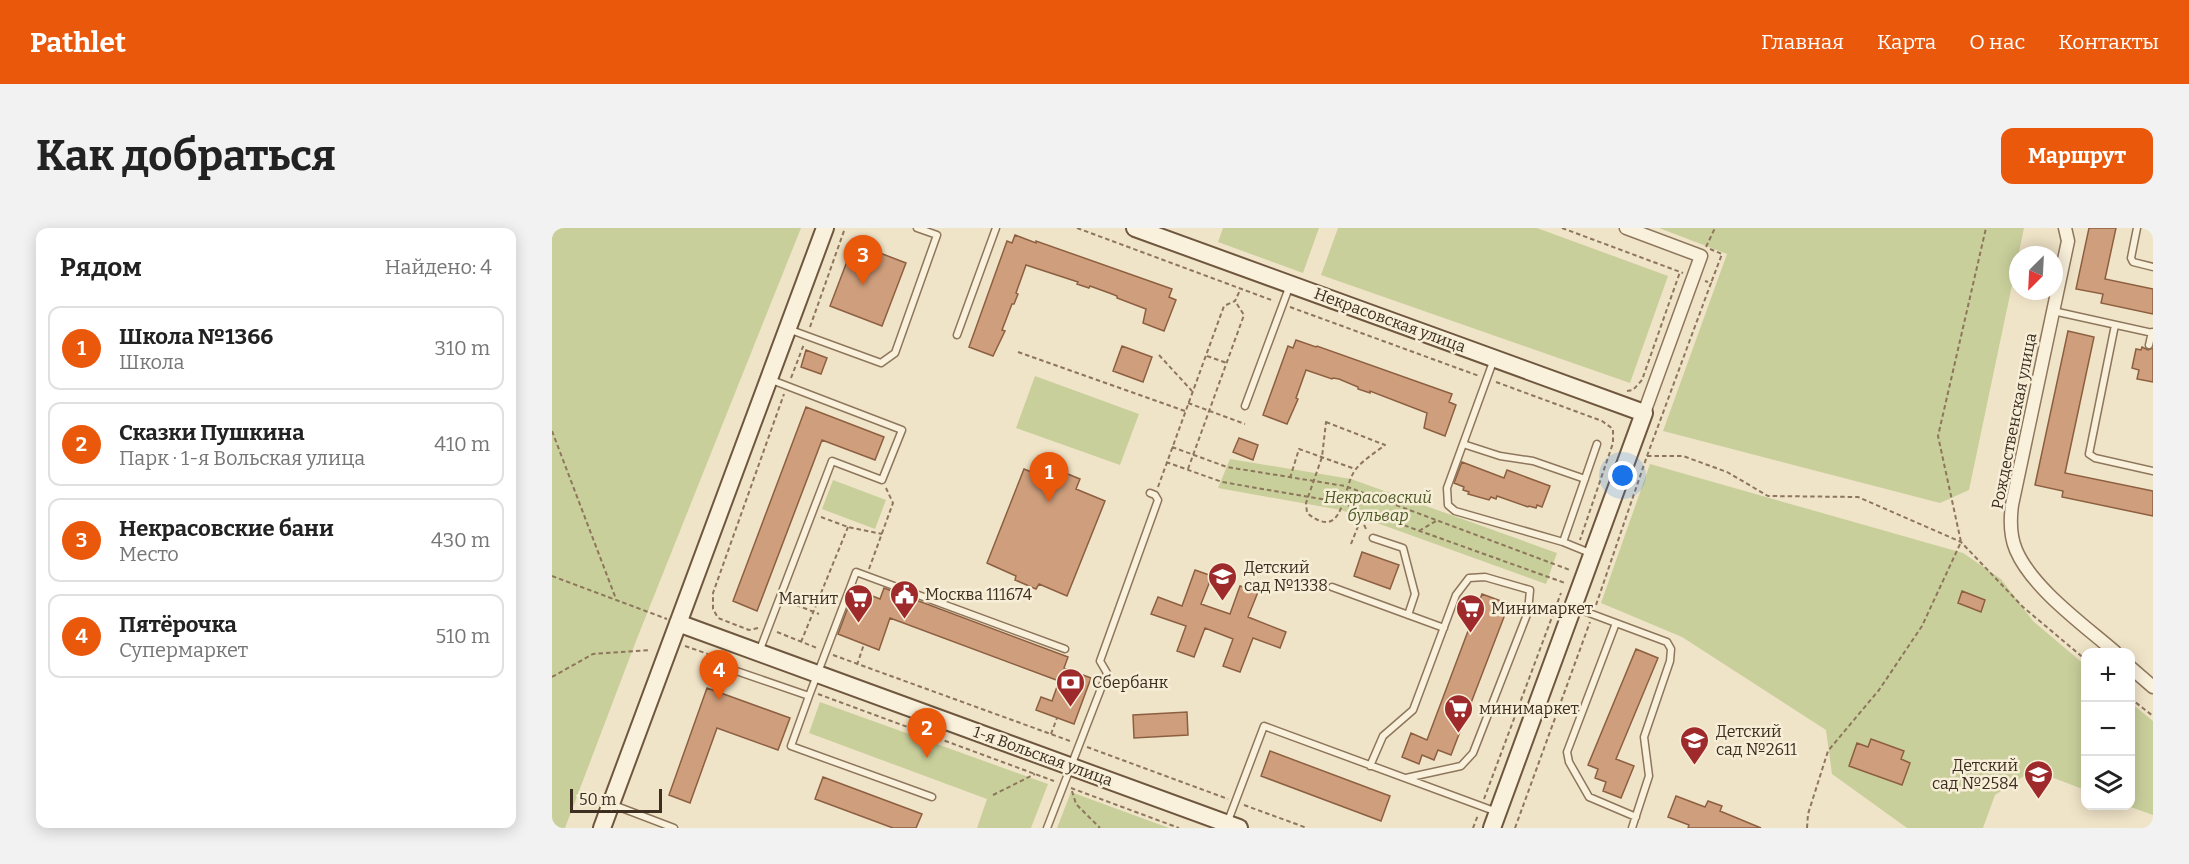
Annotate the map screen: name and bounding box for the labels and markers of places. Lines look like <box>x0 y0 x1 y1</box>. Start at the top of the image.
pin: 3 <box>844 236 882 285</box>
pin: 1 <box>1030 452 1068 502</box>
place label: Детский сад №1338 <box>1244 558 1328 595</box>
school or university icon: Детский сад №1338 <box>1207 560 1239 602</box>
public building icon: Москва 111674 <box>888 578 920 620</box>
supermarket icon: Магнит <box>843 582 875 624</box>
place label: Москва 111674 <box>925 585 1033 604</box>
place label: Магнит <box>779 589 838 608</box>
supermarket icon: Минимаркет <box>1454 592 1486 634</box>
place label: Минимаркет <box>1491 599 1593 618</box>
pin: 4 <box>700 650 738 700</box>
bank icon: Сбербанк <box>1055 666 1087 708</box>
place label: Сбербанк <box>1092 673 1169 692</box>
supermarket icon: минимаркет <box>1442 692 1474 734</box>
place label: минимаркет <box>1479 699 1579 718</box>
pin: 2 <box>908 708 946 758</box>
place label: Детский сад №2611 <box>1716 722 1797 759</box>
school or university icon: Детский сад №2611 <box>1679 724 1711 766</box>
place label: Детский сад №2584 <box>1932 756 2019 793</box>
school or university icon: Детский сад №2584 <box>2023 758 2055 800</box>

